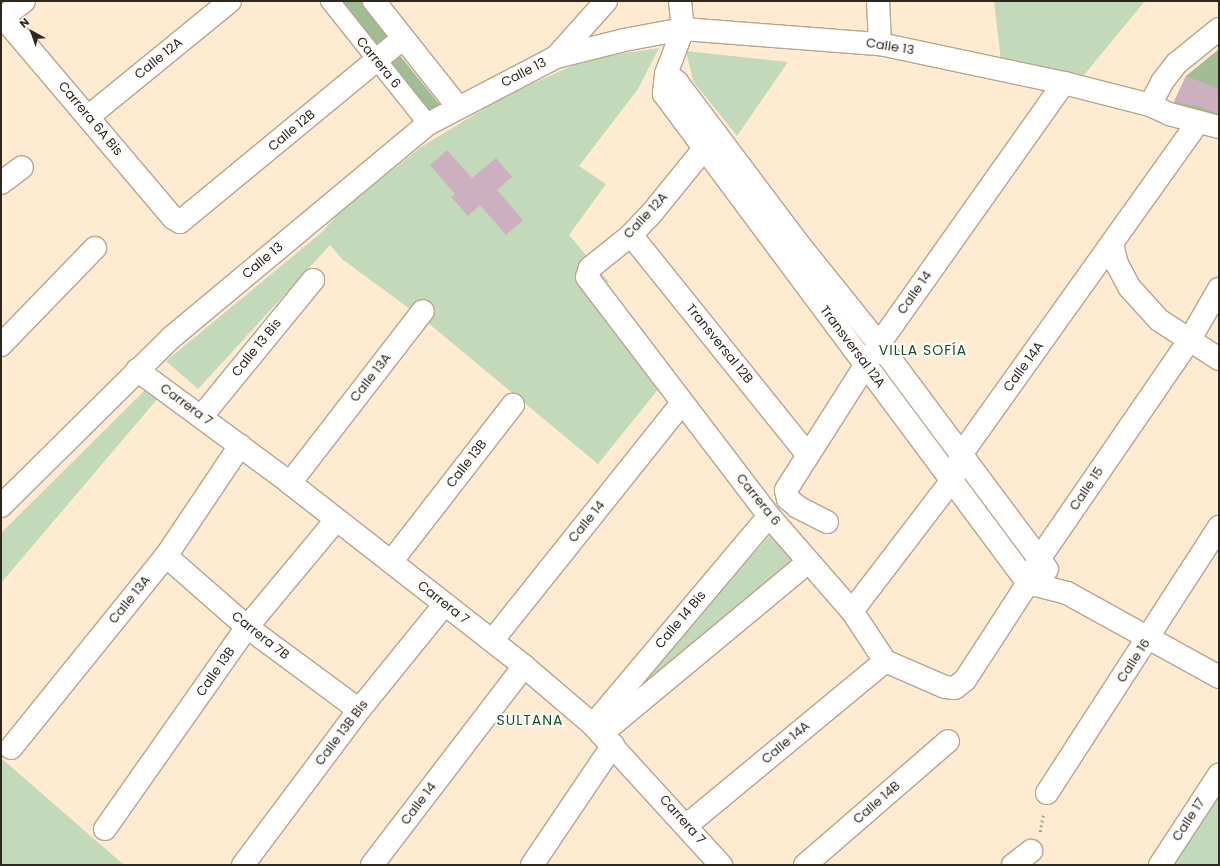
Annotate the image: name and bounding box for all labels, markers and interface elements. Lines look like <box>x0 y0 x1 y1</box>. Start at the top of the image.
north arrow <box>12 12 52 52</box>
text: N <box>16 14 33 32</box>
street label: Carrera 6 <box>352 34 404 92</box>
street label: Calle 12A <box>132 35 186 83</box>
street label: Calle 13 <box>865 35 915 59</box>
street label: Calle 13 <box>499 55 549 91</box>
street label: Carrera 6A Bis <box>54 79 126 159</box>
street label: Calle 12B <box>265 107 319 155</box>
street label: Calle 12A <box>621 190 671 242</box>
street label: Calle 13 <box>239 239 287 283</box>
street label: Calle 14 <box>895 268 935 318</box>
street label: Transversal 12B <box>682 301 756 387</box>
street label: Transversal 12A <box>816 303 888 391</box>
street label: Calle 13 Bis <box>229 316 285 380</box>
street label: Calle 14A <box>1001 339 1047 395</box>
district label: VILLA SOFÍA <box>879 342 967 358</box>
street label: Calle 13A <box>347 351 395 405</box>
street label: Carrera 7 <box>157 381 215 429</box>
street label: Calle 13B <box>443 437 491 491</box>
street label: Calle 15 <box>1067 464 1107 514</box>
street label: Carrera 6 <box>732 471 784 529</box>
street label: Calle 14 <box>565 498 609 546</box>
street label: Calle 13A <box>106 573 154 627</box>
street label: Carrera 7 <box>414 578 472 628</box>
street label: Calle 14 Bis <box>652 588 710 652</box>
street label: Carrera 7B <box>228 609 292 663</box>
street label: Calle 16 <box>1114 636 1154 686</box>
street label: Calle 13B <box>193 644 239 700</box>
street label: Calle 13B Bis <box>312 697 372 769</box>
district label: SULTANA <box>496 712 564 728</box>
street label: Calle 14A <box>759 718 813 768</box>
street label: Calle 14B <box>850 778 904 828</box>
street label: Calle 14 <box>398 780 440 828</box>
street label: Carrera 7 <box>656 792 708 848</box>
street label: Calle 17 <box>1169 796 1209 844</box>

